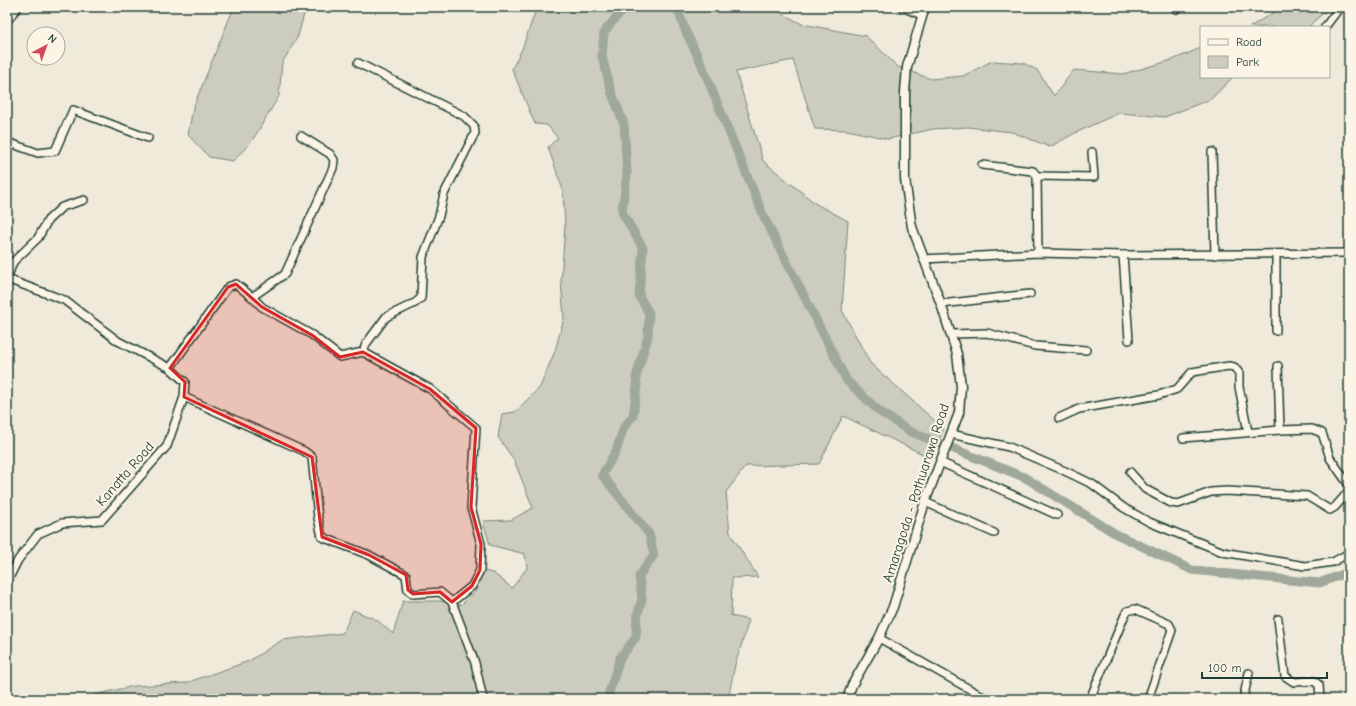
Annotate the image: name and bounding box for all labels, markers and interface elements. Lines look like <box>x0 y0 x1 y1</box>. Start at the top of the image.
north arrow <box>26 26 66 66</box>
legend <box>1200 26 1330 78</box>
text: N <box>45 32 59 46</box>
text: Road <box>1236 35 1262 49</box>
text: Park <box>1236 55 1259 69</box>
street label: Amaragoda - Pothuarawa Road <box>879 401 953 585</box>
street label: Kanatta Road <box>92 438 158 510</box>
scale bar <box>1202 654 1327 680</box>
text: 100 m <box>1208 661 1241 675</box>

